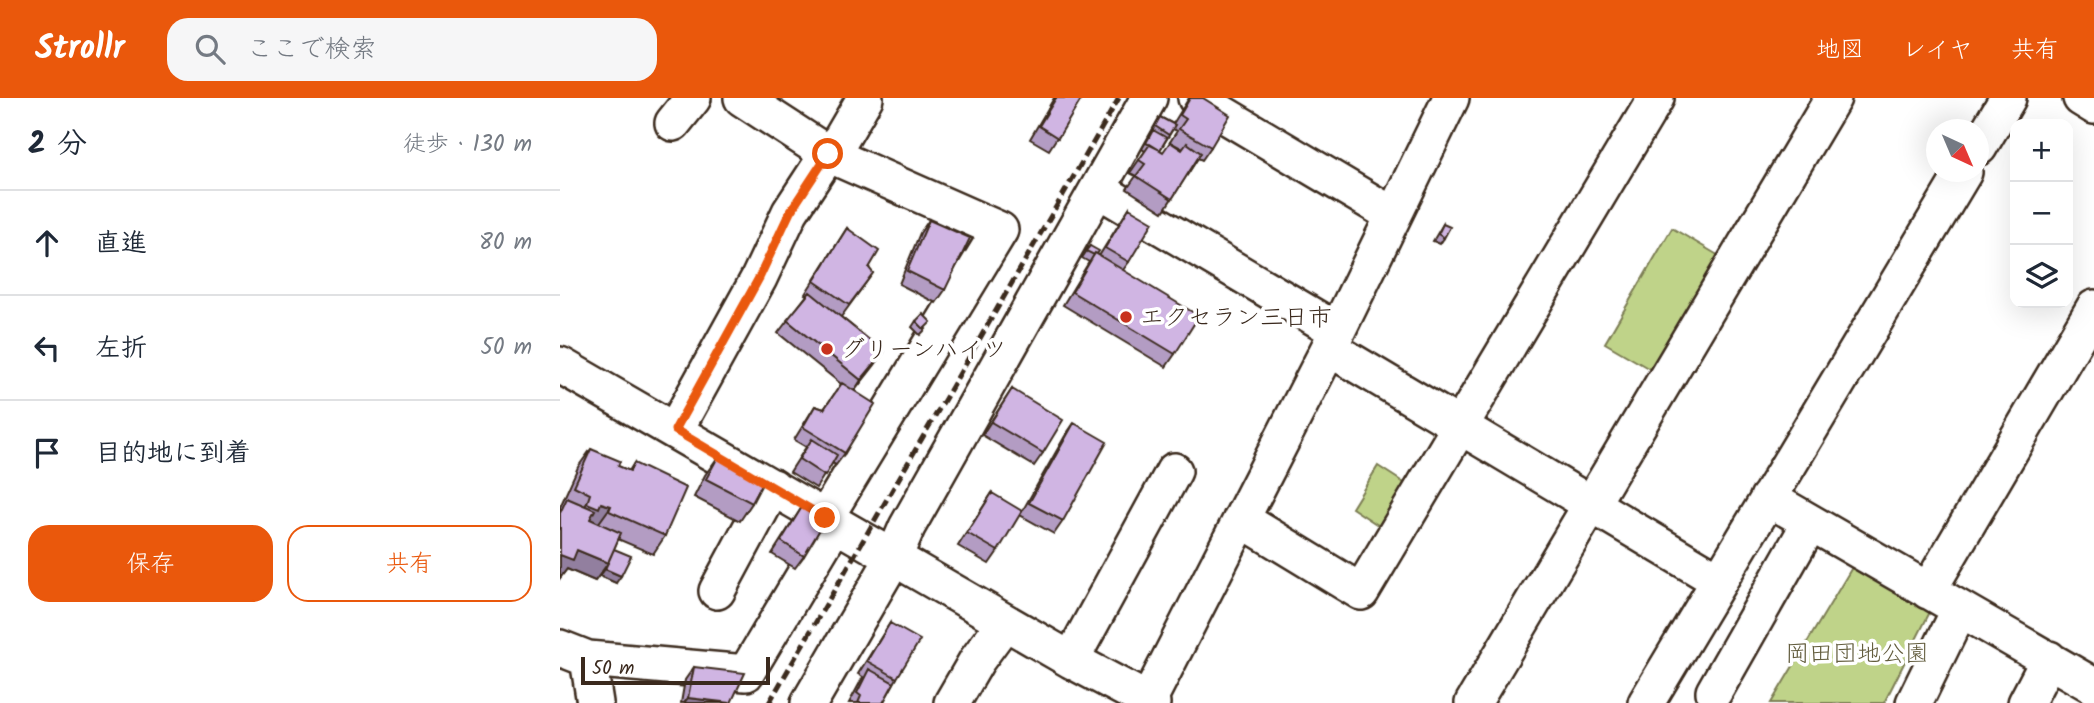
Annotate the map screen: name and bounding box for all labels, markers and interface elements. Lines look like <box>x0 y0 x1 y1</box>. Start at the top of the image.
search box <box>167 18 657 81</box>
text: Strollr <box>35 23 125 76</box>
text: ここで検索 <box>247 29 377 71</box>
icon: search <box>191 30 229 68</box>
text: 地図 <box>1816 31 1864 70</box>
text: レイヤ <box>1902 31 1973 70</box>
text: 共有 <box>2011 31 2059 70</box>
north arrow <box>1926 119 1989 182</box>
map controls <box>2010 119 2073 308</box>
button: + <box>2010 119 2073 182</box>
text: 2 分 <box>28 121 87 169</box>
text: 徒歩 · 130 m <box>403 127 532 163</box>
route start <box>812 138 843 169</box>
button: − <box>2010 182 2073 245</box>
text: 直進 <box>95 223 147 265</box>
icon: ahead <box>28 224 66 262</box>
text: 80 m <box>479 225 532 261</box>
button: layers <box>2010 245 2073 308</box>
place label: エクセラン三日市 <box>1140 299 1332 338</box>
marker: エクセラン三日市 <box>1118 309 1134 325</box>
text: 左折 <box>95 328 147 370</box>
icon: left <box>28 329 66 367</box>
text: 50 m <box>481 330 532 366</box>
place label: グリーンハイツ <box>841 331 1007 370</box>
marker: グリーンハイツ <box>819 341 835 357</box>
text: 目的地に到着 <box>95 433 251 475</box>
icon: arrive <box>28 434 66 472</box>
route end <box>809 502 840 533</box>
button: 保存 <box>28 525 273 602</box>
button: 共有 <box>287 525 532 602</box>
park label: 岡田団地公園 <box>1785 635 1929 674</box>
scale bar <box>581 654 770 686</box>
text: 50 m <box>592 654 634 684</box>

